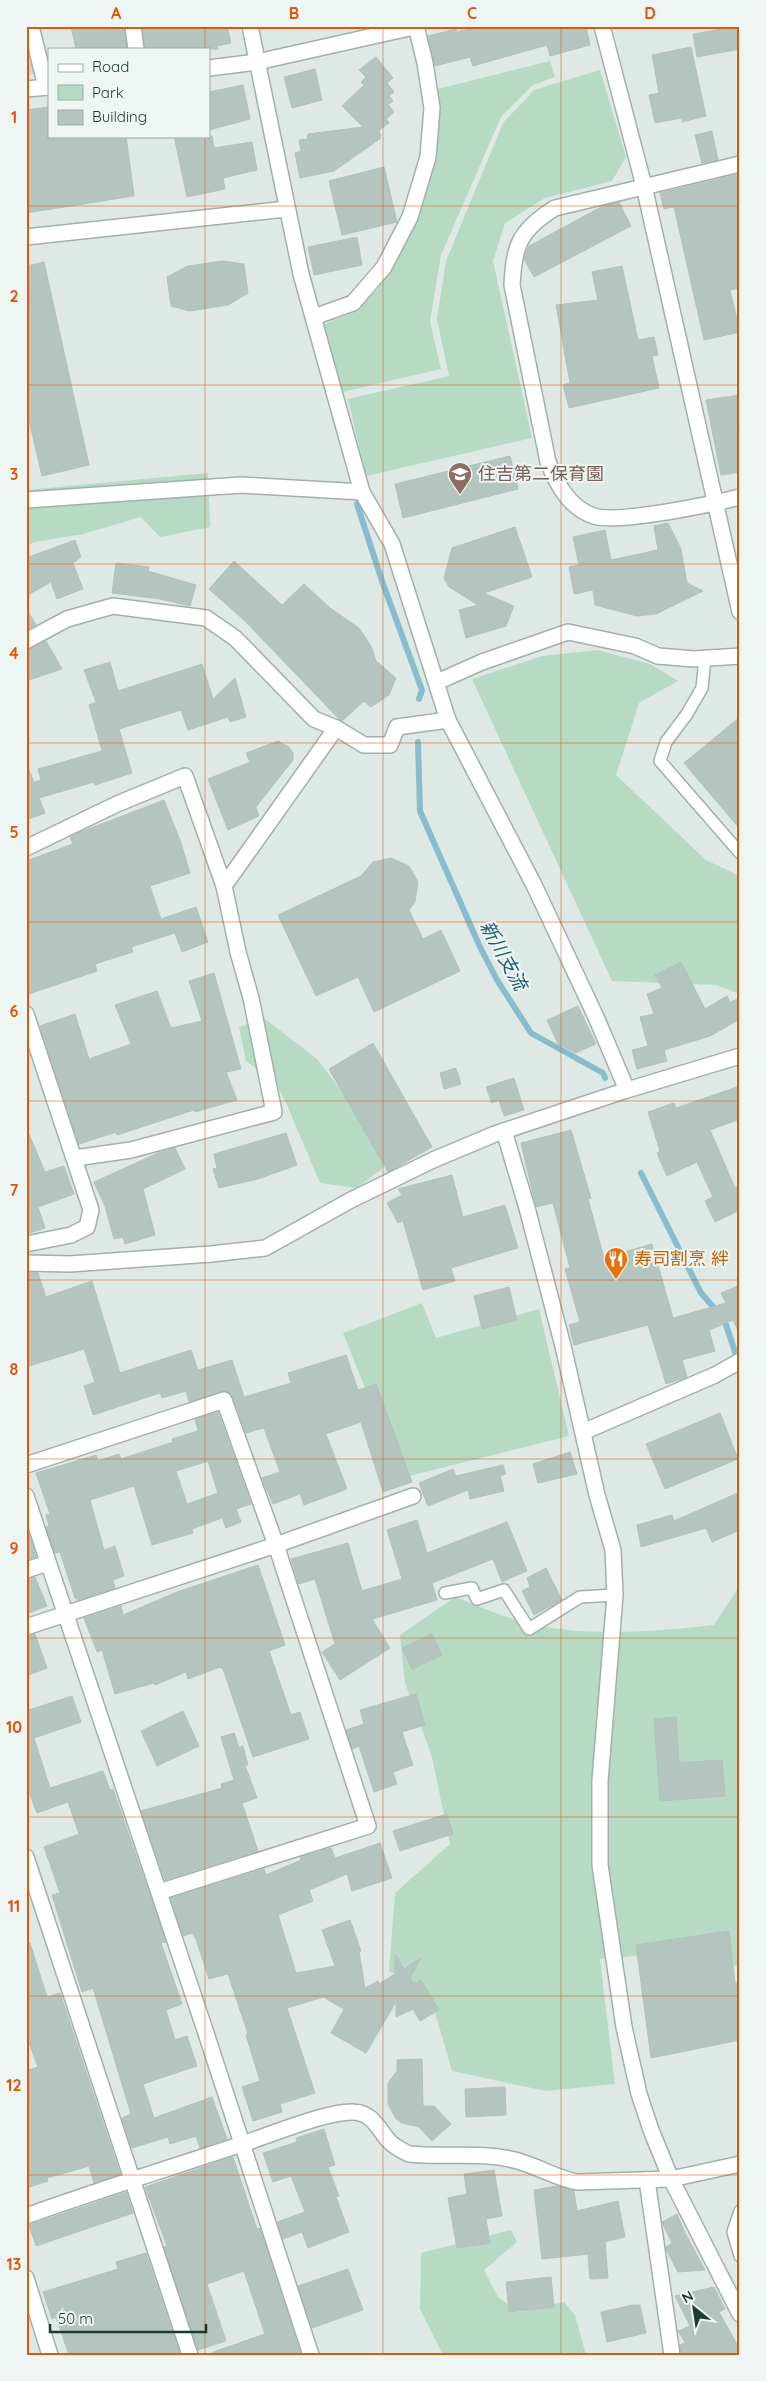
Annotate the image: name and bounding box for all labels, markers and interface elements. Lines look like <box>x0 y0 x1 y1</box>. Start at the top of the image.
text: A <box>111 3 122 23</box>
text: B <box>289 3 299 23</box>
text: C <box>467 3 477 23</box>
text: D <box>644 3 656 23</box>
legend <box>48 48 210 138</box>
text: Road <box>92 57 129 76</box>
text: Park <box>92 83 124 102</box>
text: 1 <box>11 107 17 127</box>
text: Building <box>92 107 147 126</box>
text: 2 <box>9 286 19 306</box>
school or university icon: 住吉第二保育園 <box>447 461 473 495</box>
place label: 住吉第二保育園 <box>478 462 604 485</box>
text: 3 <box>10 464 18 484</box>
text: 4 <box>9 643 19 663</box>
text: 5 <box>9 822 19 842</box>
water label: 新川支流 <box>475 916 534 997</box>
text: 6 <box>10 1001 19 1021</box>
text: 7 <box>10 1180 19 1200</box>
restaurant icon: 寿司割烹 絆 <box>603 1246 629 1280</box>
place label: 寿司割烹 絆 <box>634 1247 729 1270</box>
text: 8 <box>10 1359 19 1379</box>
text: 9 <box>9 1538 19 1558</box>
text: 10 <box>6 1717 22 1737</box>
text: 11 <box>8 1896 20 1916</box>
text: 12 <box>6 2075 22 2095</box>
text: 13 <box>7 2254 21 2274</box>
north arrow <box>668 2284 718 2334</box>
text: N <box>679 2286 696 2307</box>
scale bar <box>50 2301 206 2333</box>
text: 50 m <box>58 2309 93 2328</box>

